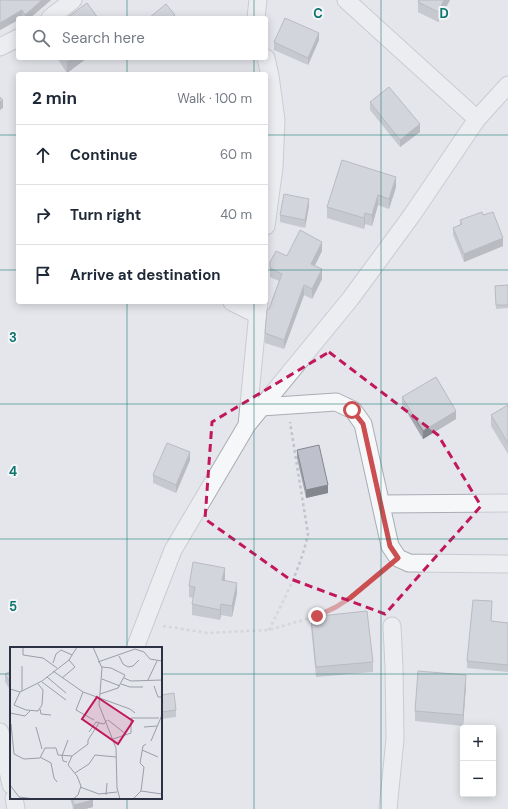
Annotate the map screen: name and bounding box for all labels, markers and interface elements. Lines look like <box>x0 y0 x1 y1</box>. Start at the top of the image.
text: C <box>313 5 323 22</box>
text: D <box>439 5 449 22</box>
search box <box>16 16 268 60</box>
icon: search <box>30 27 52 49</box>
text: Search here <box>62 28 145 48</box>
text: 2 min <box>32 87 77 109</box>
text: Walk · 100 m <box>177 90 252 107</box>
icon: ahead <box>32 144 54 166</box>
text: Continue <box>70 145 138 165</box>
text: 60 m <box>220 146 252 163</box>
icon: right <box>32 204 54 226</box>
text: Turn right <box>70 205 141 225</box>
text: 40 m <box>220 206 252 223</box>
icon: arrive <box>32 264 54 286</box>
text: Arrive at destination <box>70 265 221 285</box>
text: 3 <box>9 329 17 346</box>
route start <box>343 401 361 419</box>
text: 4 <box>9 463 17 480</box>
text: 5 <box>9 598 17 615</box>
route end <box>308 607 326 625</box>
inset map <box>10 647 162 799</box>
map controls <box>460 725 496 797</box>
button: + <box>460 725 496 761</box>
button: − <box>460 761 496 797</box>

